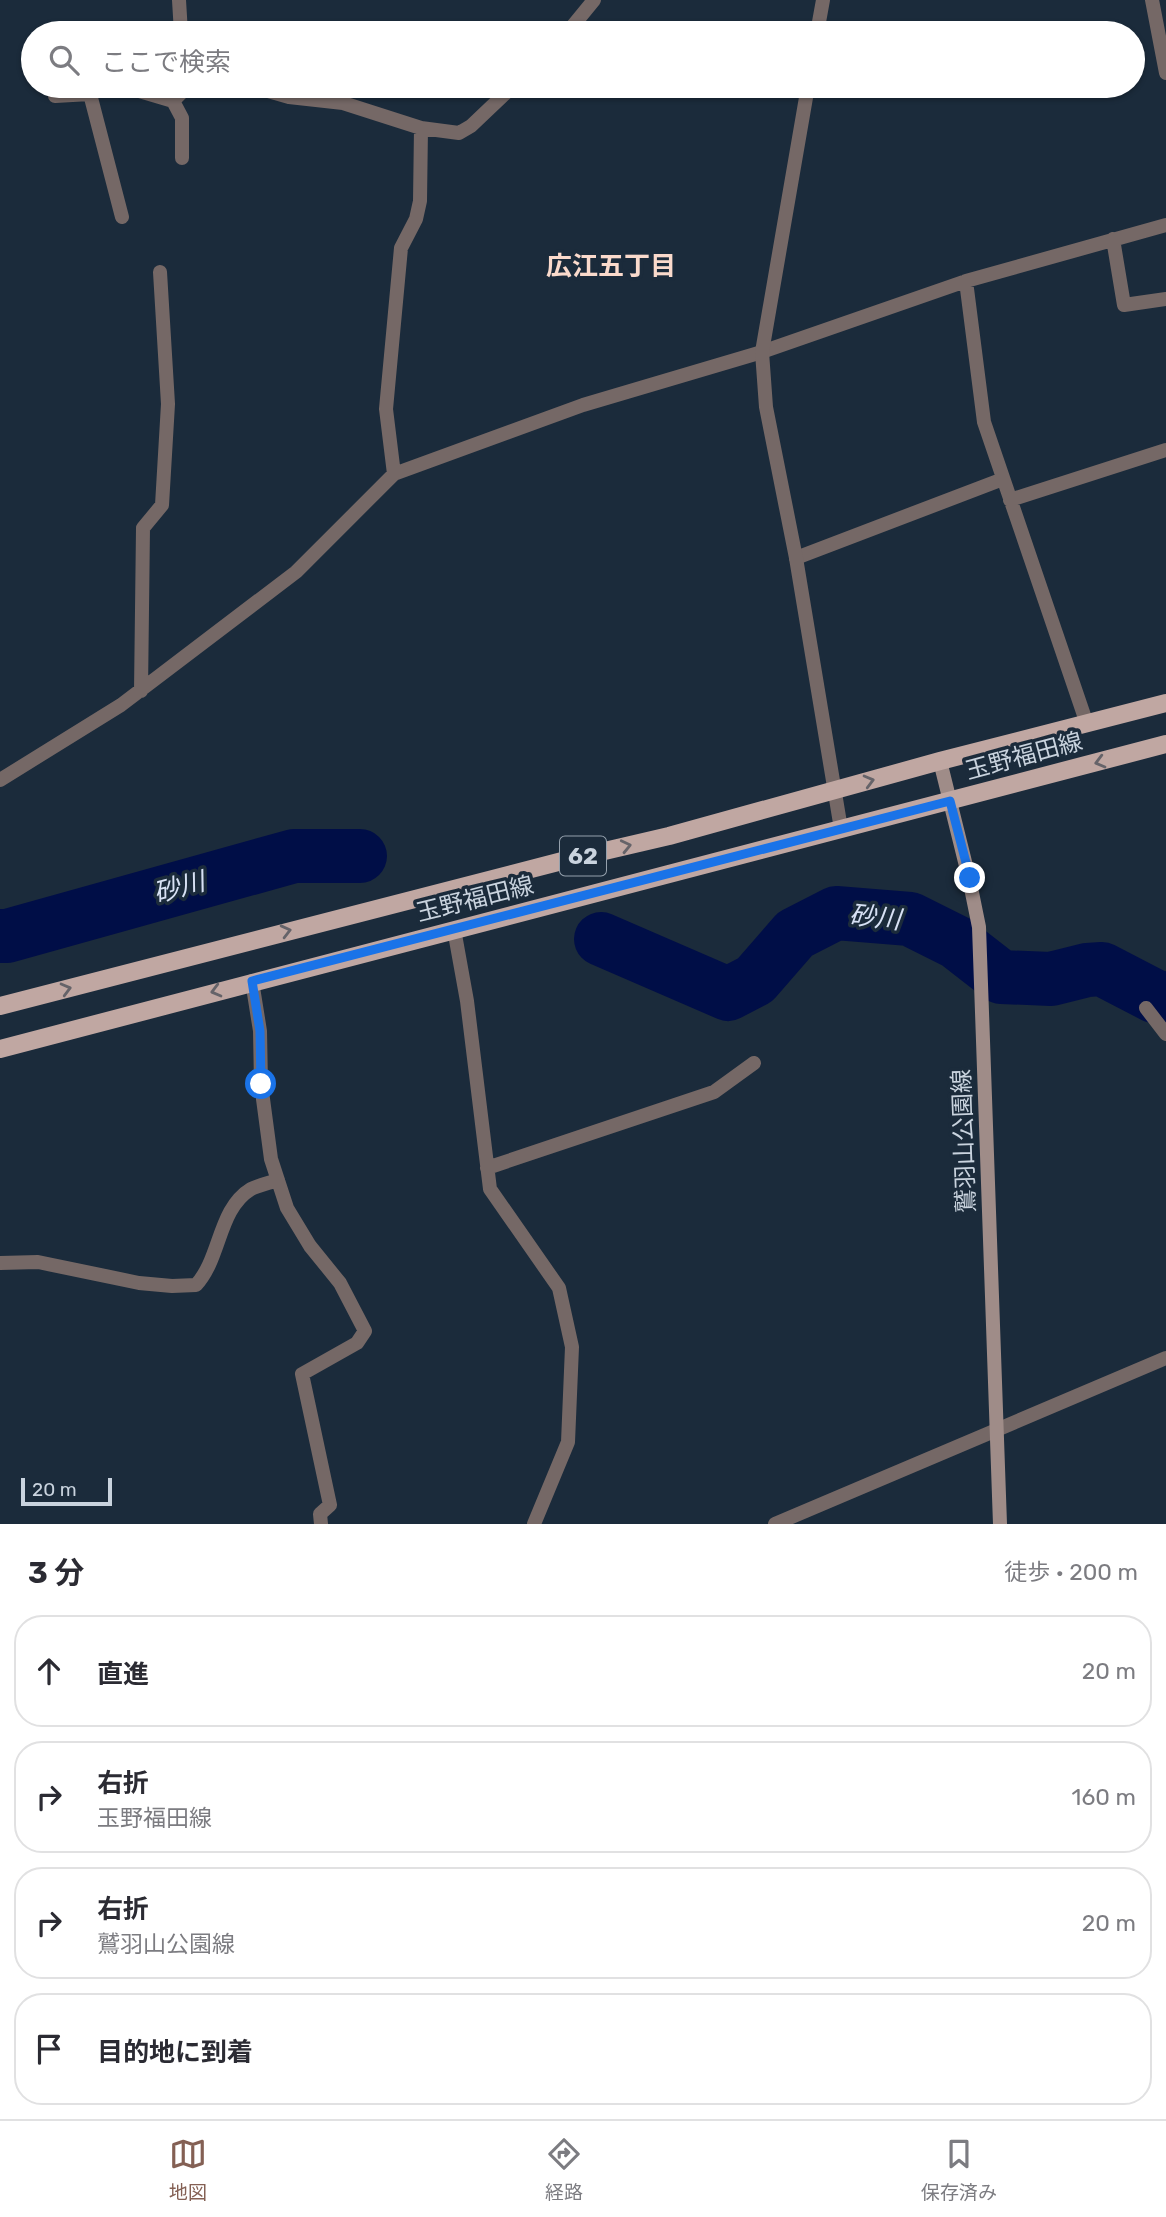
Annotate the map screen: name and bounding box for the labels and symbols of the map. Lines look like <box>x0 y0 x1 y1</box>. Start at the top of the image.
district label: 広江五丁目 <box>546 251 676 282</box>
street label: 玉野福田線 <box>962 727 1086 785</box>
one-way arrow <box>1094 753 1106 768</box>
one-way arrow <box>863 774 875 789</box>
road number: 62 <box>560 836 606 876</box>
one-way arrow <box>619 840 631 854</box>
route end <box>954 862 985 893</box>
water label: 砂川 <box>150 865 211 909</box>
street label: 玉野福田線 <box>413 871 537 927</box>
water label: 砂川 <box>847 899 905 936</box>
one-way arrow <box>280 925 292 939</box>
one-way arrow <box>60 983 72 997</box>
one-way arrow <box>210 983 222 997</box>
route start <box>245 1068 276 1099</box>
street label: 鷲羽山公園線 <box>947 1069 981 1213</box>
scale bar <box>21 1475 112 1507</box>

